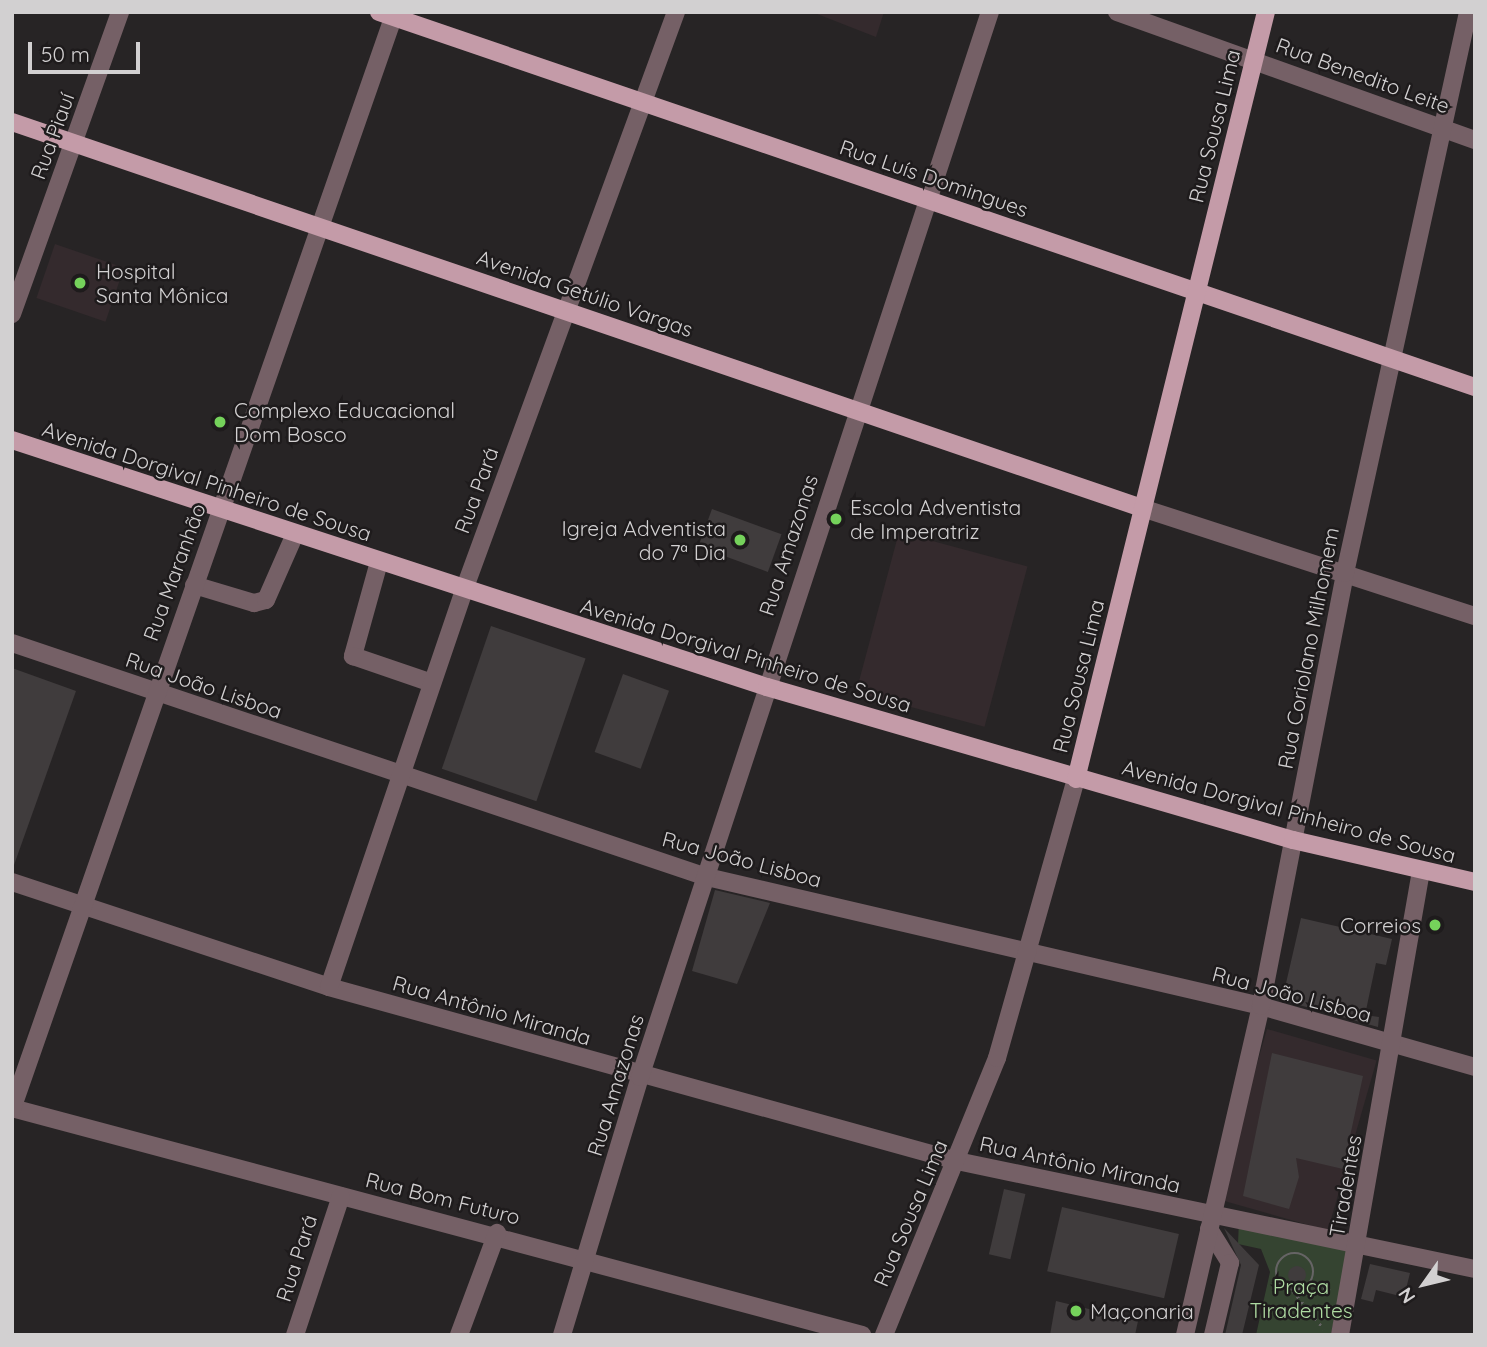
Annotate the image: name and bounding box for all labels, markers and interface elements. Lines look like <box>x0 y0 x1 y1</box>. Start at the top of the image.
scale bar <box>32 28 144 72</box>
street label: Rua Benedito Leite <box>1273 32 1453 118</box>
text: 50 m <box>41 41 90 67</box>
street label: Rua Sousa Lima <box>1183 47 1245 205</box>
street label: Rua Piauí <box>25 89 79 183</box>
street label: Rua Luís Domingues <box>836 134 1032 222</box>
street label: Avenida Getúlio Vargas <box>474 244 696 342</box>
place label: Hospital Santa Mônica <box>96 258 229 308</box>
marker: Hospital Santa Mônica <box>70 273 90 293</box>
place label: Complexo Educacional Dom Bosco <box>234 397 455 447</box>
marker: Complexo Educacional Dom Bosco <box>212 414 228 430</box>
street label: Avenida Dorgival Pinheiro de Sousa <box>39 416 375 546</box>
street label: Rua Pará <box>449 443 503 537</box>
street label: Rua Amazonas <box>753 471 823 619</box>
place label: Escola Adventista de Imperatriz <box>850 494 1021 544</box>
street label: Rua Maranhão <box>137 500 211 644</box>
marker: Escola Adventista de Imperatriz <box>828 511 844 527</box>
place label: Igreja Adventista do 7ª Dia <box>561 515 726 565</box>
street label: Rua Coriolano Milhomem <box>1272 525 1344 771</box>
marker: Igreja Adventista do 7ª Dia <box>732 532 748 548</box>
street label: Avenida Dorgival Pinheiro de Sousa <box>578 593 914 717</box>
street label: Rua Sousa Lima <box>1047 597 1109 755</box>
street label: Rua João Lisboa <box>122 646 286 724</box>
street label: Avenida Dorgival Pinheiro de Sousa <box>1119 754 1459 868</box>
street label: Rua João Lisboa <box>660 826 824 892</box>
place label: Correios <box>1340 912 1421 938</box>
marker: Correios <box>1427 917 1443 933</box>
street label: Rua João Lisboa <box>1210 961 1374 1027</box>
street label: Rua Antônio Miranda <box>390 970 594 1050</box>
street label: Rua Amazonas <box>581 1011 649 1159</box>
street label: Rua Antônio Miranda <box>977 1130 1183 1198</box>
street label: Tiradentes <box>1324 1133 1366 1239</box>
street label: Rua Sousa Lima <box>868 1136 952 1290</box>
street label: Rua Bom Futuro <box>363 1167 523 1229</box>
street label: Rua Pará <box>270 1211 322 1305</box>
north arrow <box>1389 1249 1459 1319</box>
park label: Praça Tiradentes <box>1249 1273 1353 1323</box>
text: N <box>1393 1283 1420 1308</box>
place label: Maçonaria <box>1090 1298 1194 1324</box>
marker: Maçonaria <box>1068 1303 1084 1319</box>

